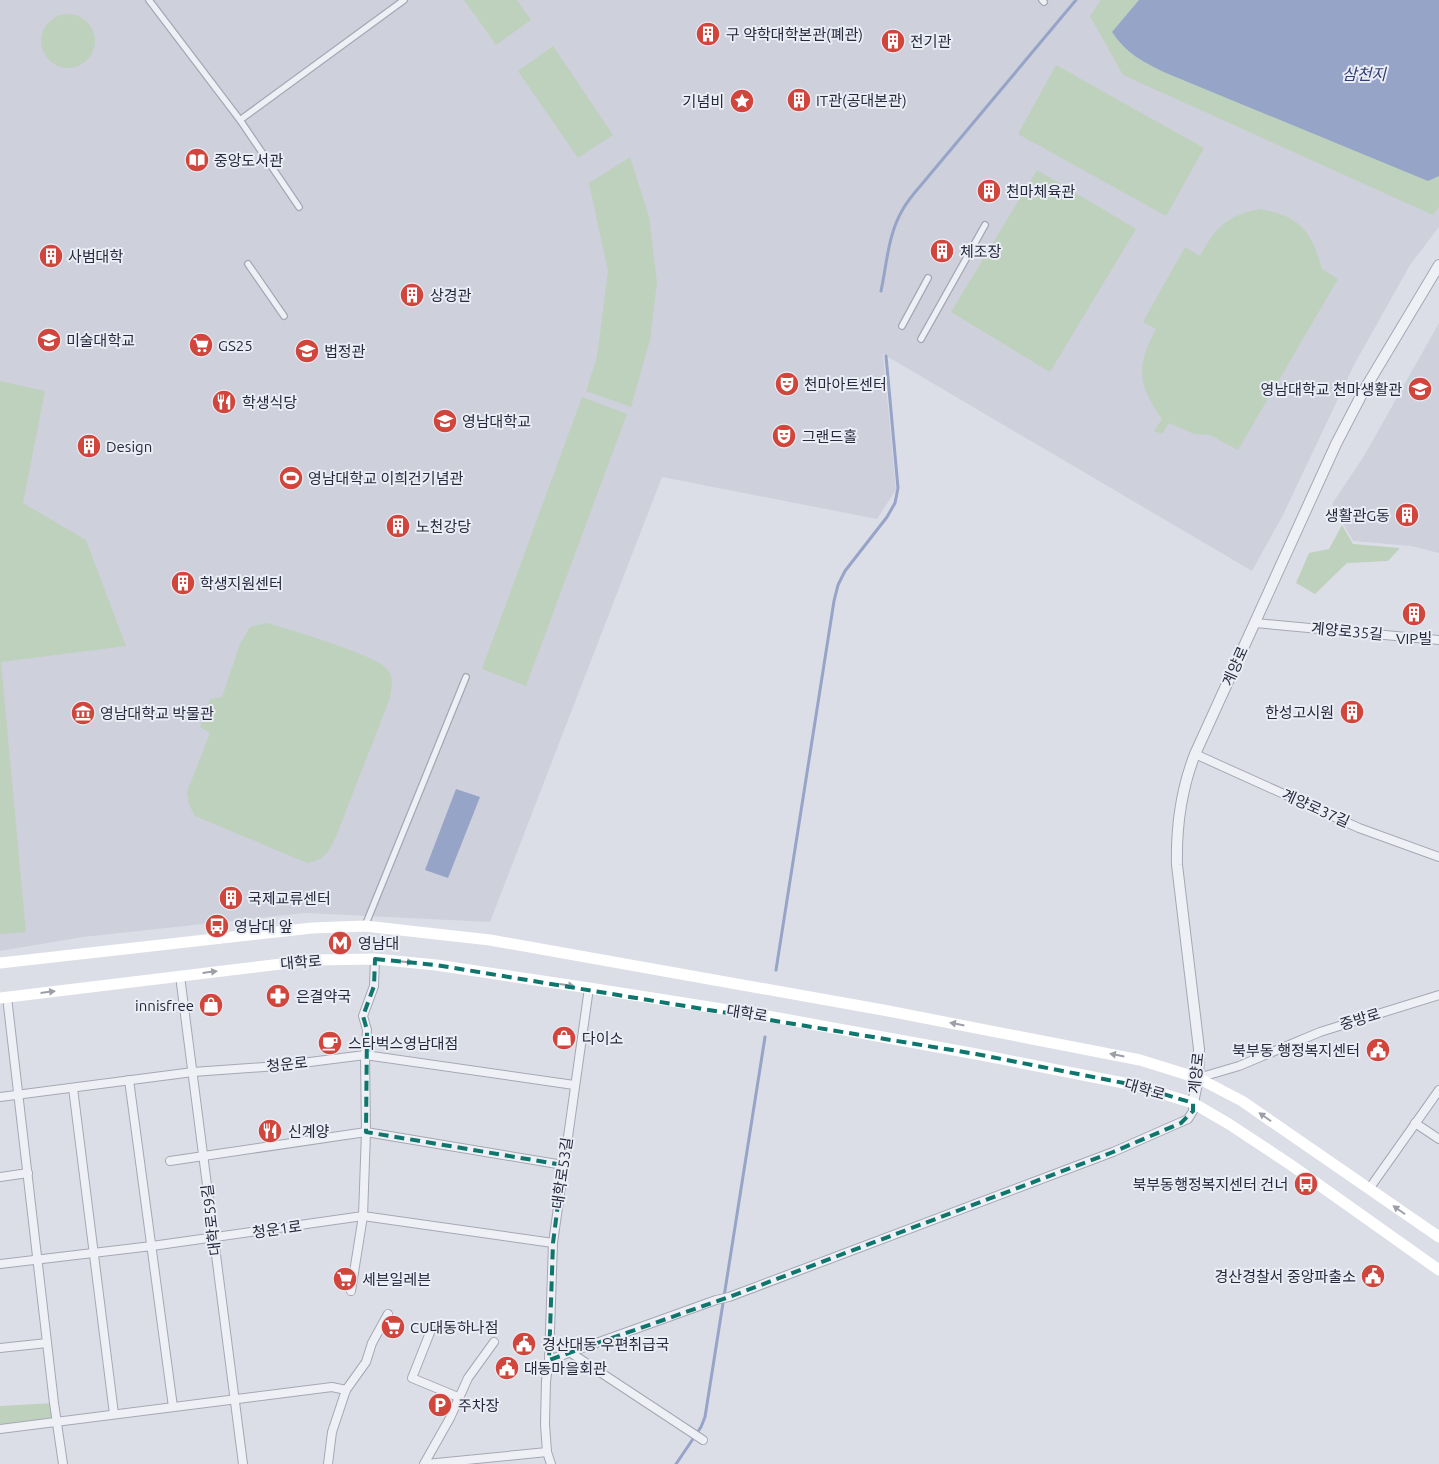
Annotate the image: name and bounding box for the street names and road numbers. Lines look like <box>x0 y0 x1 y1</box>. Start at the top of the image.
street label: 계양로35길 <box>1310 619 1384 643</box>
street label: 계양로 <box>1219 644 1251 688</box>
street label: 계양로37길 <box>1280 786 1352 830</box>
street label: 대학로 <box>280 952 322 972</box>
street label: 대학로 <box>725 1001 769 1025</box>
street label: 중방로 <box>1338 1005 1382 1033</box>
street label: 계양로 <box>1185 1052 1207 1094</box>
street label: 청운로 <box>266 1053 308 1075</box>
street label: 대학로 <box>1123 1075 1167 1103</box>
street label: 대학로53길 <box>549 1136 575 1210</box>
street label: 대학로59길 <box>198 1183 224 1257</box>
street label: 청운1로 <box>251 1217 303 1241</box>

